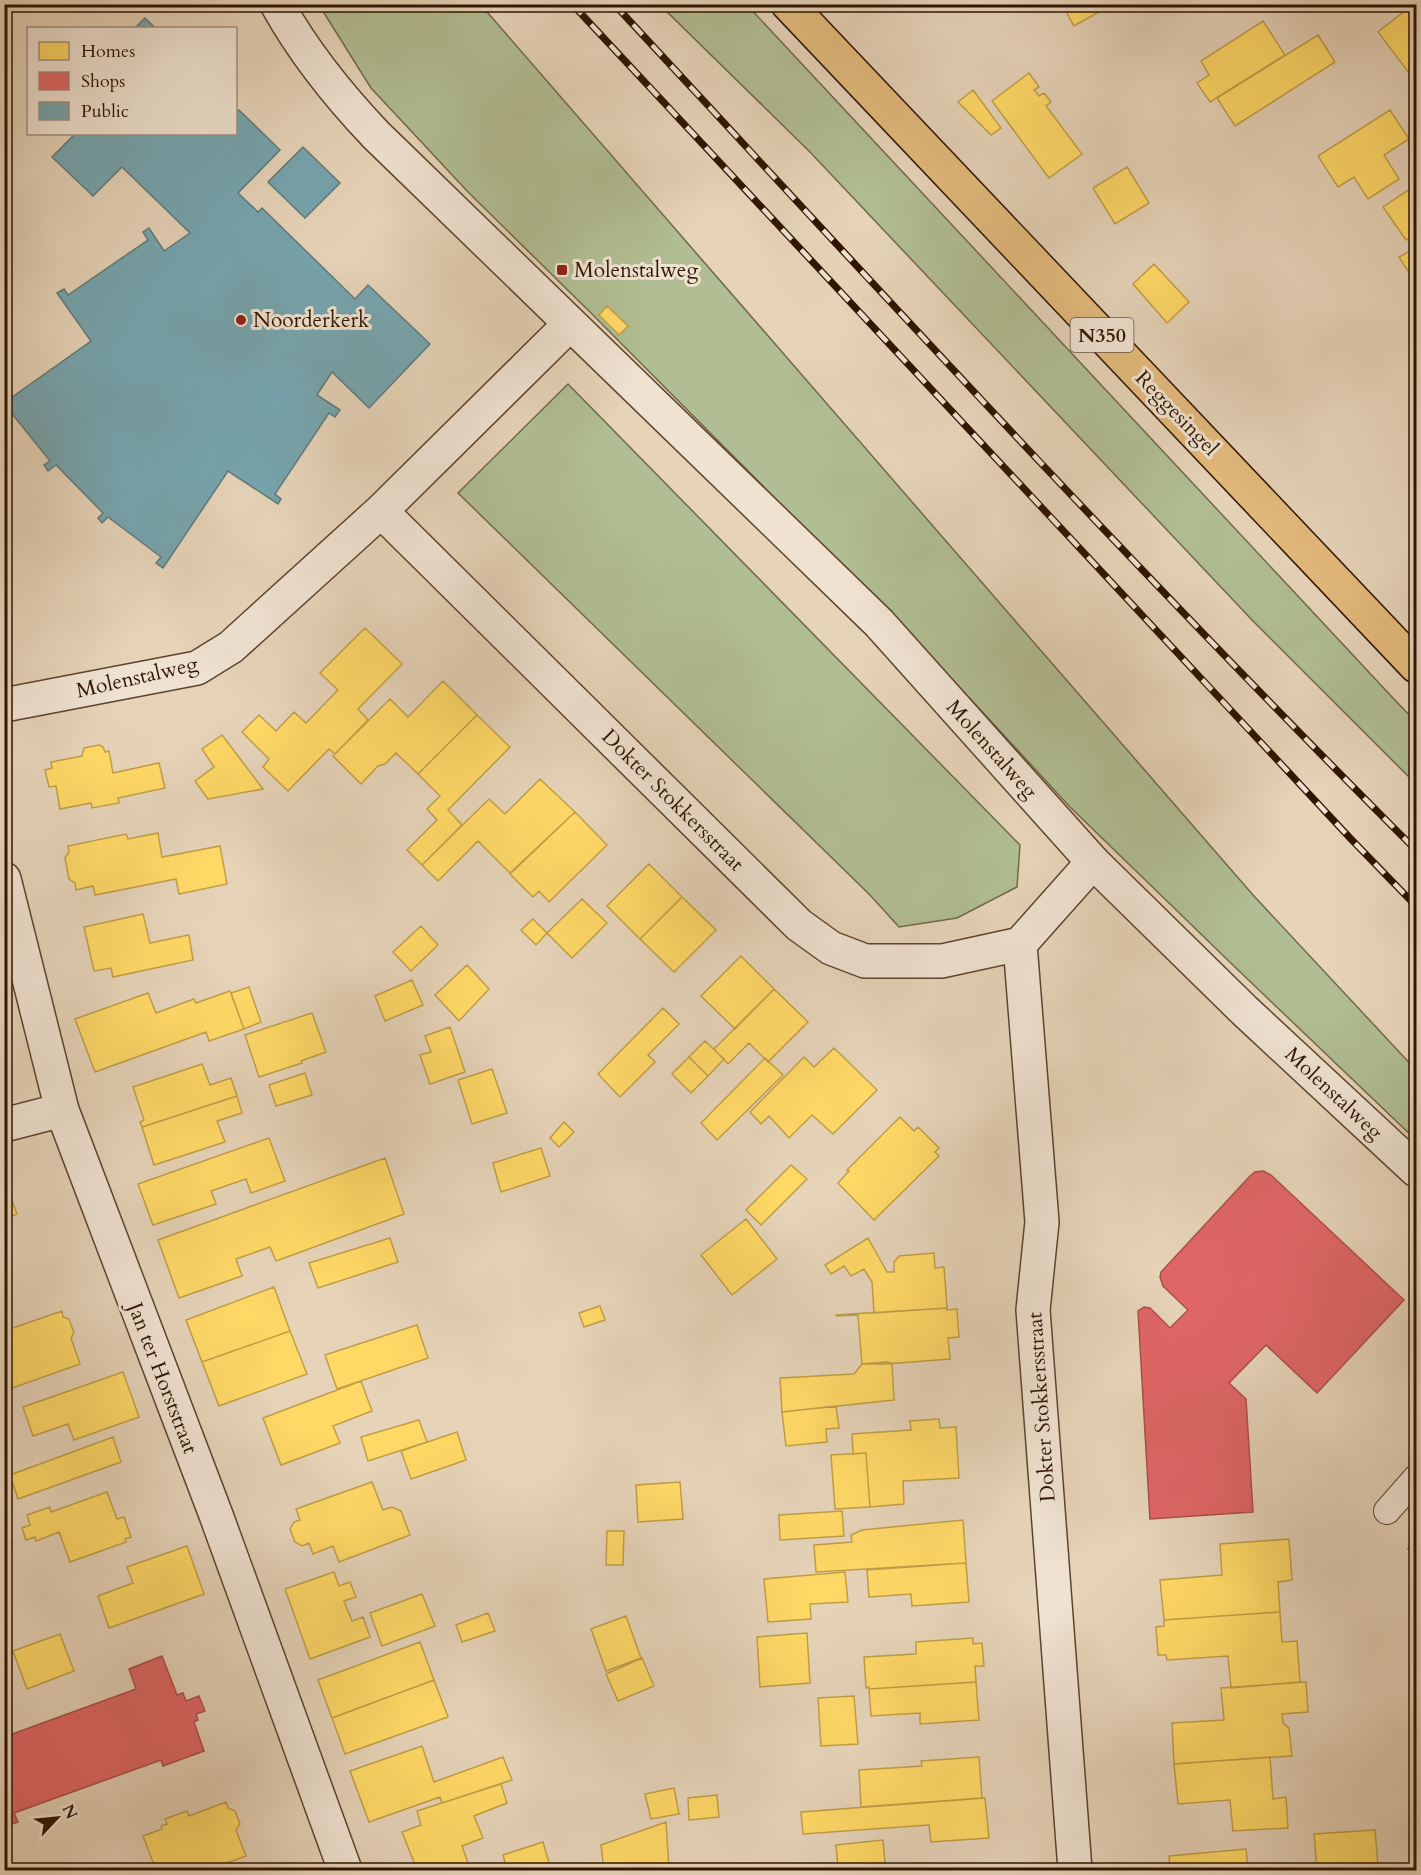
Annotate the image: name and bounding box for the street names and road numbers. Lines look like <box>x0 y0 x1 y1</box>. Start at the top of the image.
road number: N350 <box>1070 318 1134 352</box>
street label: Reggesingel <box>1128 364 1225 463</box>
street label: Molenstalweg <box>73 649 201 706</box>
street label: Molenstalweg <box>939 693 1044 805</box>
street label: Dokter Stokkersstraat <box>595 723 750 878</box>
street label: Molenstalweg <box>1278 1040 1389 1146</box>
street label: Jan ter Horststraat <box>119 1296 205 1458</box>
street label: Dokter Stokkersstraat <box>1020 1311 1063 1503</box>

